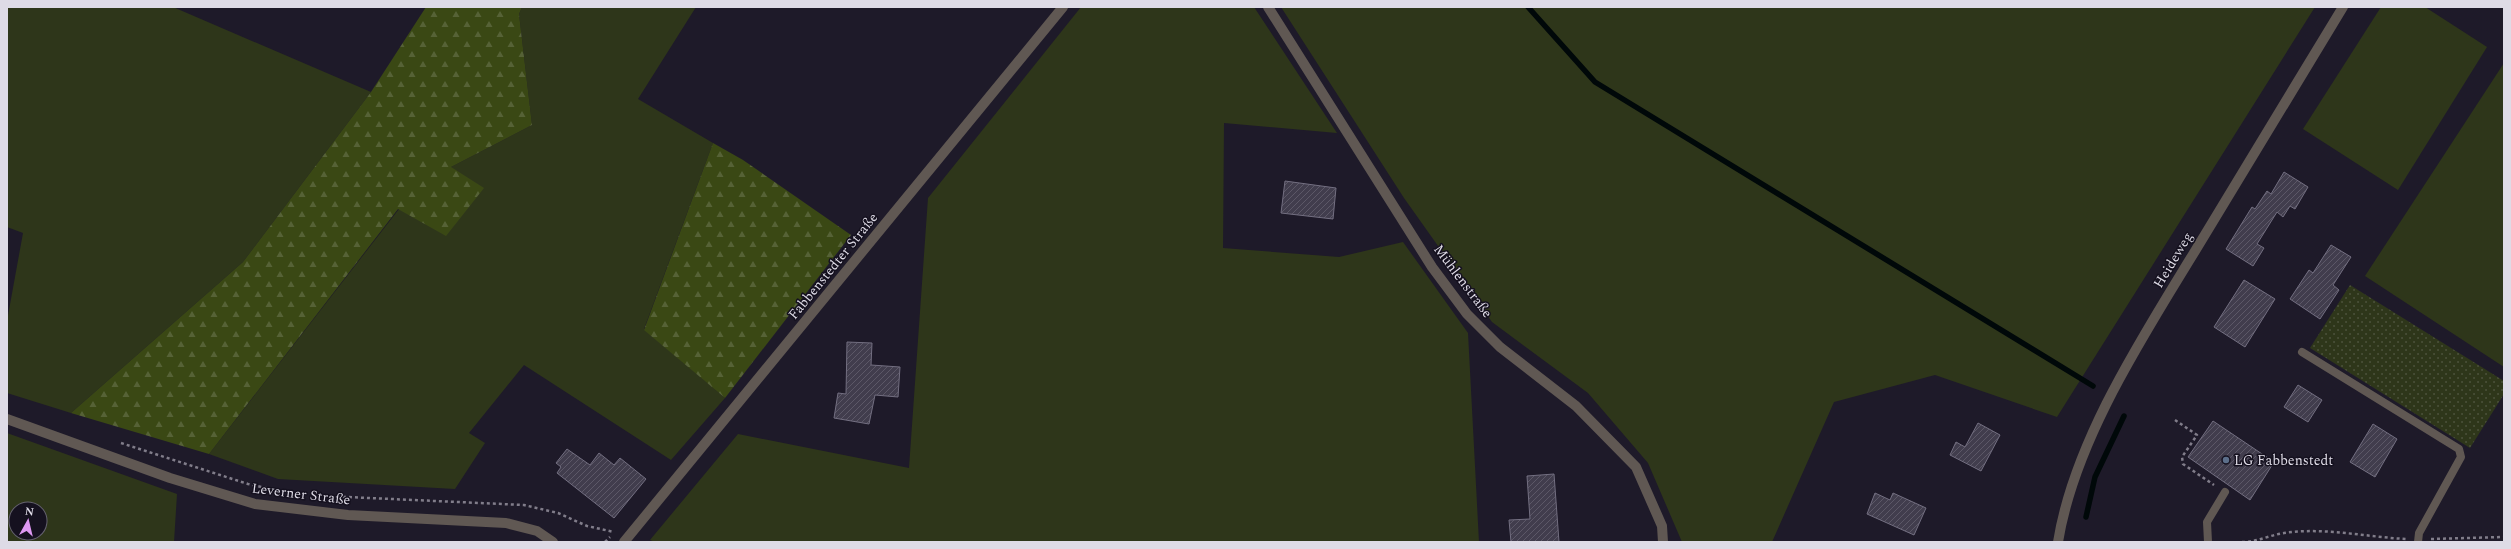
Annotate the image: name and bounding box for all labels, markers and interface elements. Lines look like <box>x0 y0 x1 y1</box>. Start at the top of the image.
street label: Fabbenstedter Straße <box>783 208 883 324</box>
street label: Heideweg <box>2148 228 2198 292</box>
street label: Mühlenstraße <box>1428 240 1498 322</box>
place label: LG Fabbenstedt <box>2234 450 2333 471</box>
marker: LG Fabbenstedt <box>2221 455 2231 465</box>
street label: Leverner Straße <box>251 478 352 510</box>
north arrow <box>8 501 48 541</box>
text: N <box>24 503 35 521</box>

